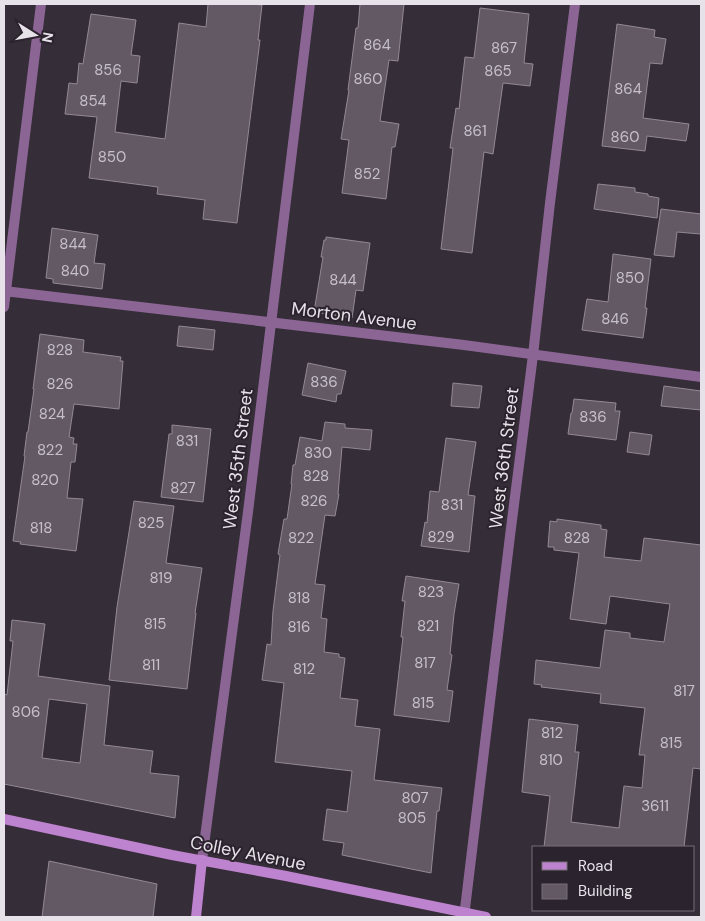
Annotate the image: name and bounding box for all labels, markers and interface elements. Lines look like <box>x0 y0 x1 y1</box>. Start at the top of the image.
north arrow <box>10 10 60 60</box>
text: N <box>38 31 58 44</box>
house number: 864 <box>363 35 391 55</box>
house number: 867 <box>491 38 517 58</box>
house number: 856 <box>94 60 122 80</box>
house number: 865 <box>484 61 512 81</box>
house number: 860 <box>354 69 382 89</box>
house number: 864 <box>614 79 642 99</box>
house number: 854 <box>79 91 107 111</box>
house number: 861 <box>463 121 487 141</box>
house number: 860 <box>611 127 639 147</box>
house number: 850 <box>98 147 126 167</box>
house number: 852 <box>354 164 380 184</box>
house number: 844 <box>59 234 87 254</box>
house number: 840 <box>61 261 89 281</box>
house number: 850 <box>616 268 644 288</box>
house number: 844 <box>329 270 357 290</box>
street label: Morton Avenue <box>290 296 418 336</box>
house number: 846 <box>601 309 629 329</box>
house number: 828 <box>47 340 73 360</box>
house number: 836 <box>310 372 338 392</box>
house number: 826 <box>47 374 73 394</box>
street label: West 36th Street <box>483 386 525 530</box>
street label: West 35th Street <box>217 387 259 531</box>
house number: 824 <box>39 404 65 424</box>
house number: 836 <box>579 407 607 427</box>
house number: 831 <box>176 431 198 451</box>
house number: 822 <box>37 440 63 460</box>
house number: 830 <box>304 443 332 463</box>
house number: 828 <box>303 466 329 486</box>
house number: 820 <box>31 470 59 490</box>
house number: 827 <box>170 478 196 498</box>
house number: 826 <box>301 491 327 511</box>
house number: 831 <box>441 495 463 515</box>
house number: 825 <box>138 513 164 533</box>
house number: 818 <box>30 518 52 538</box>
house number: 829 <box>428 527 454 547</box>
house number: 822 <box>288 528 314 548</box>
house number: 828 <box>564 528 590 548</box>
house number: 819 <box>150 568 172 588</box>
house number: 823 <box>418 582 444 602</box>
house number: 818 <box>288 588 310 608</box>
house number: 815 <box>144 614 166 634</box>
house number: 821 <box>417 616 439 636</box>
house number: 816 <box>288 617 310 637</box>
house number: 817 <box>414 653 436 673</box>
house number: 811 <box>142 655 160 675</box>
house number: 812 <box>293 659 315 679</box>
house number: 817 <box>673 681 695 701</box>
house number: 815 <box>412 693 434 713</box>
house number: 806 <box>12 702 40 722</box>
house number: 812 <box>541 723 563 743</box>
house number: 815 <box>660 733 682 753</box>
house number: 810 <box>539 750 563 770</box>
house number: 807 <box>401 788 429 808</box>
house number: 3611 <box>641 796 669 816</box>
house number: 805 <box>398 808 426 828</box>
street label: Colley Avenue <box>188 830 308 876</box>
legend <box>532 846 695 911</box>
text: Road <box>578 856 613 876</box>
text: Building <box>578 881 633 901</box>

